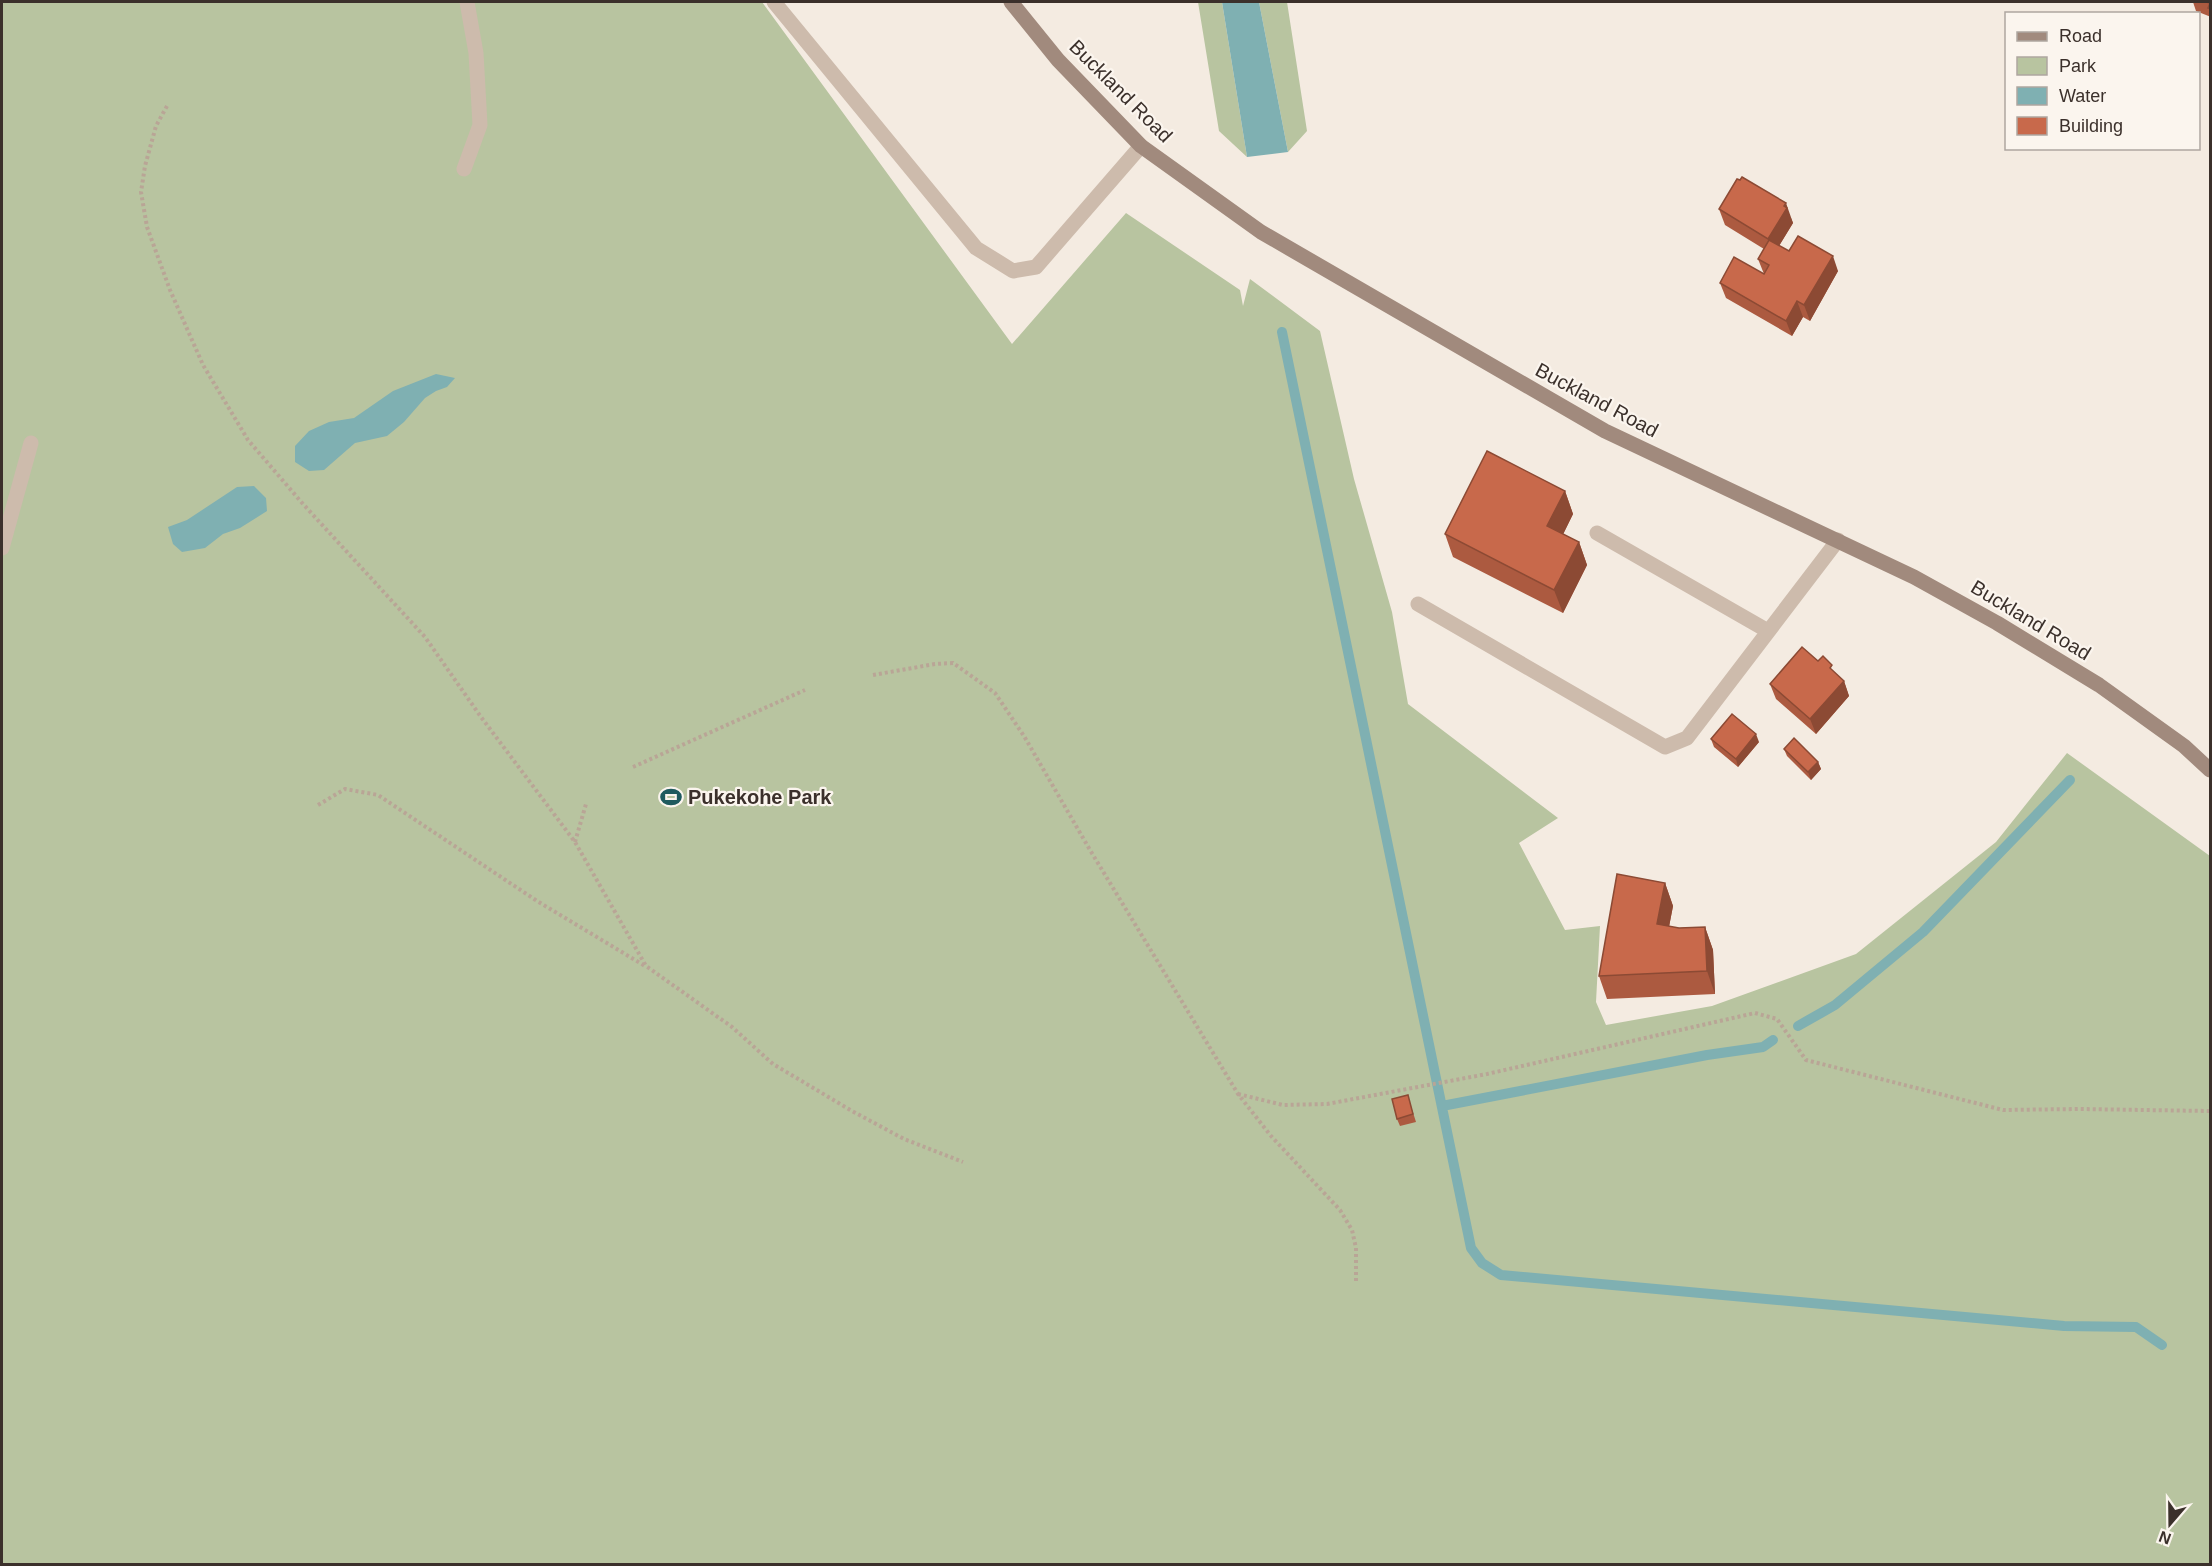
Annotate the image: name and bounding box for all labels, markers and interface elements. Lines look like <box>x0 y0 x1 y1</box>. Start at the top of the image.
legend <box>2005 12 2200 150</box>
text: Road <box>2059 26 2102 46</box>
street label: Buckland Road <box>1065 35 1177 147</box>
text: Park <box>2059 56 2097 76</box>
text: Water <box>2059 86 2106 106</box>
text: Building <box>2059 116 2123 136</box>
street label: Buckland Road <box>1532 358 1662 442</box>
street label: Buckland Road <box>1967 576 2095 664</box>
sports icon: Pukekohe Park <box>659 785 683 809</box>
place label: Pukekohe Park <box>688 786 832 808</box>
north arrow <box>2140 1494 2200 1554</box>
text: N <box>2157 1528 2173 1548</box>

